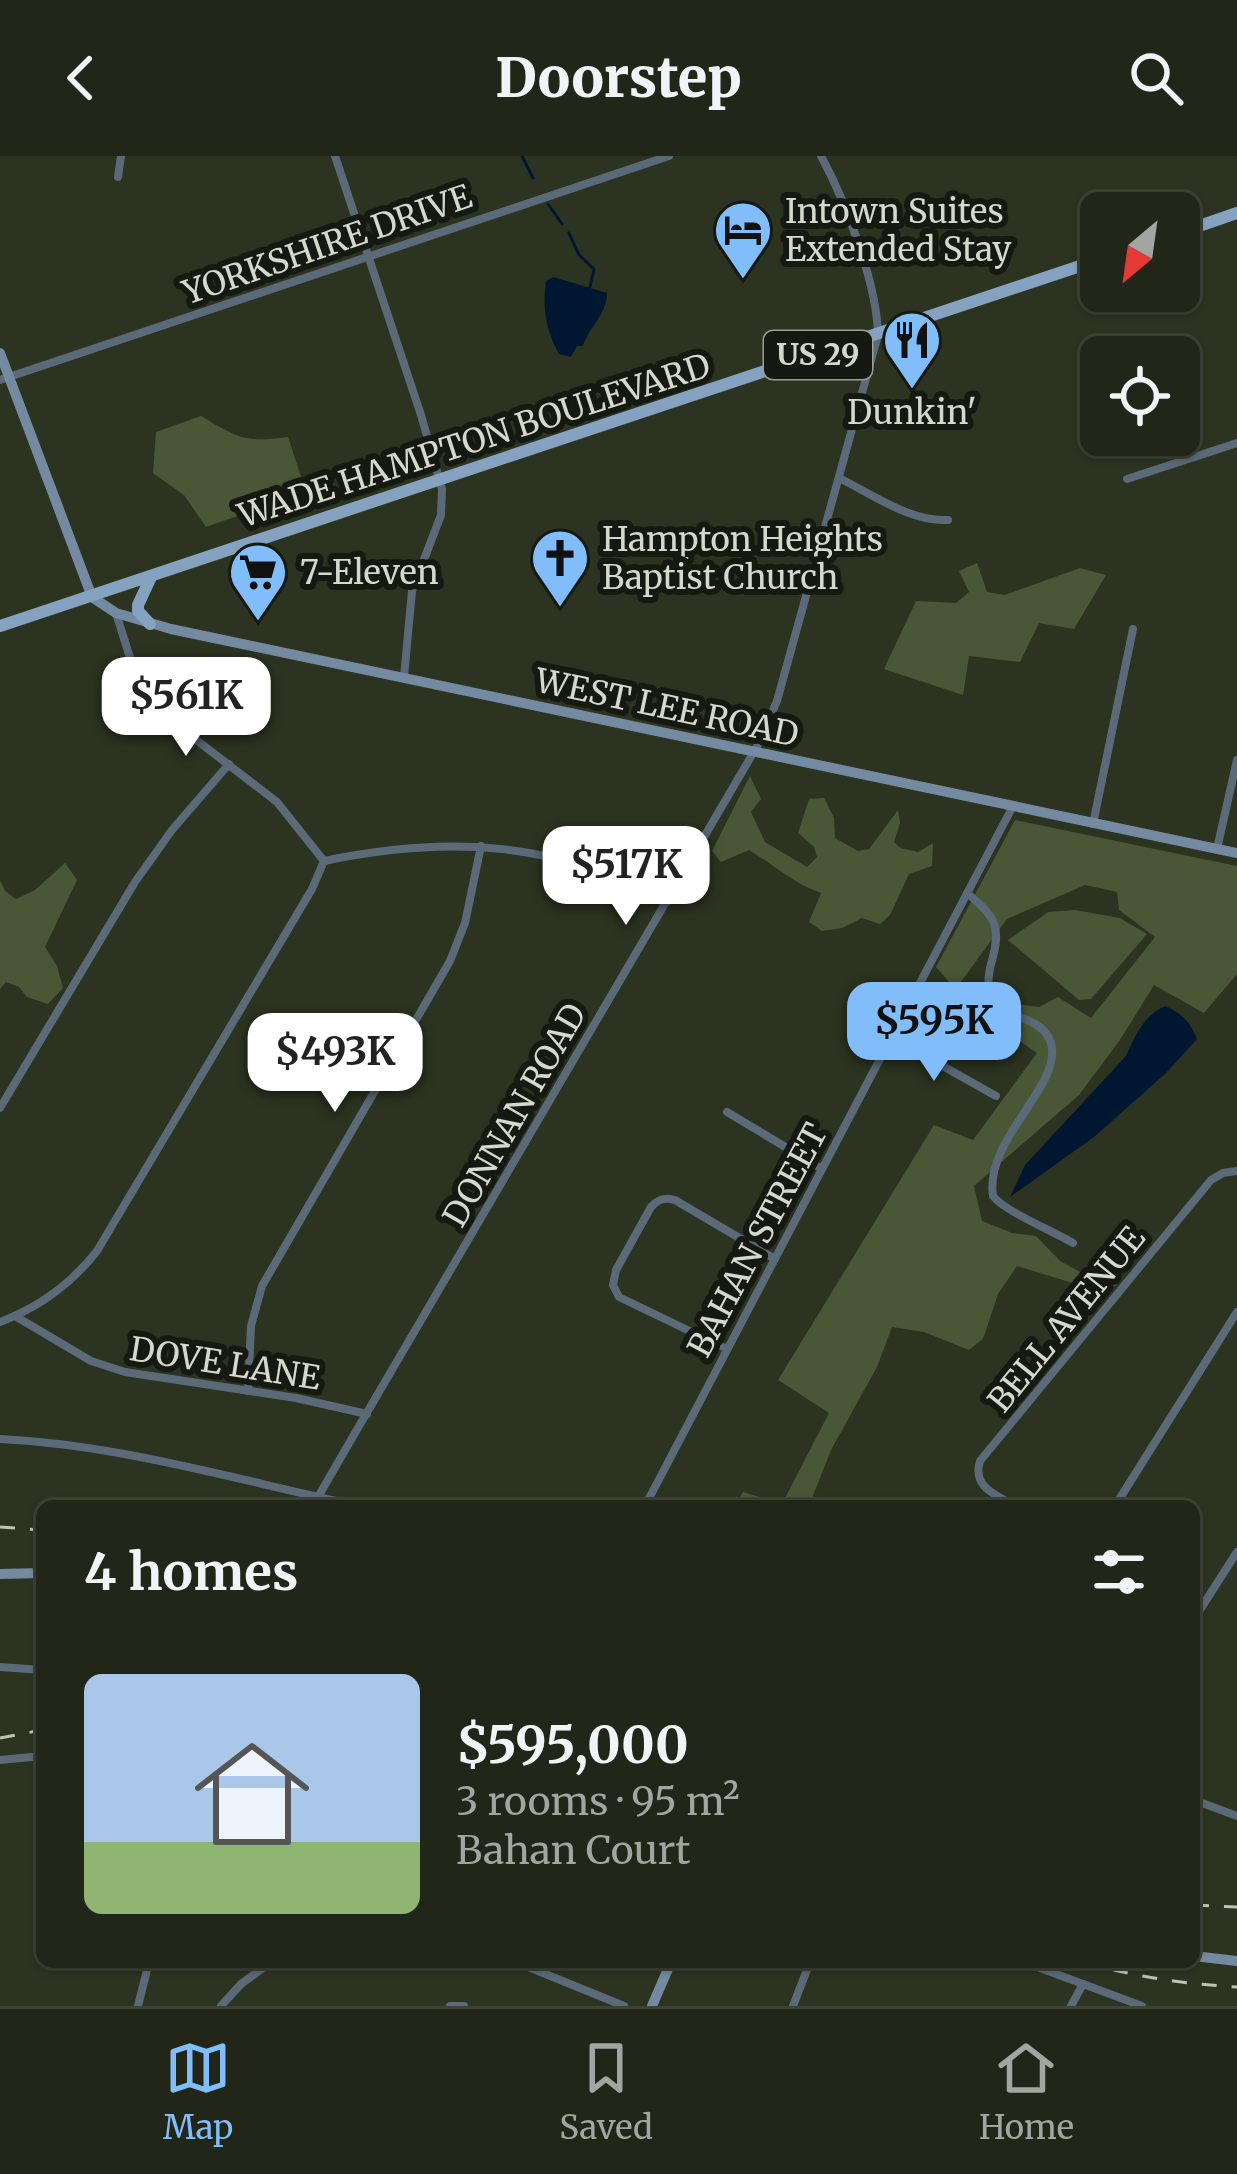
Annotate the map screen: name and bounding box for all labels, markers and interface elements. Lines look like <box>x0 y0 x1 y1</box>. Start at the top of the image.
text: Doorstep <box>495 44 742 112</box>
icon: back <box>48 45 114 111</box>
icon: search <box>1123 45 1189 111</box>
street label: YORKSHIRE DRIVE <box>176 176 477 314</box>
place label: Intown Suites Extended Stay <box>785 191 1012 270</box>
north arrow <box>1080 192 1200 312</box>
map controls <box>1080 192 1200 456</box>
hotel icon: Intown Suites Extended Stay <box>712 199 774 281</box>
restaurant icon: Dunkin' <box>881 309 943 391</box>
road number: US 29 <box>764 331 872 379</box>
button: locate <box>1080 336 1200 456</box>
street label: WADE HAMPTON BOULEVARD <box>232 345 715 537</box>
place label: Dunkin' <box>847 392 977 433</box>
place label: Hampton Heights Baptist Church <box>602 519 883 598</box>
church icon: Hampton Heights Baptist Church <box>529 527 591 609</box>
supermarket icon: 7-Eleven <box>227 541 289 623</box>
place label: 7-Eleven <box>300 552 439 593</box>
pin: $561K <box>102 657 270 759</box>
street label: WEST LEE ROAD <box>531 659 802 755</box>
text: $561K <box>129 671 243 720</box>
pin: $517K <box>542 826 710 928</box>
text: $517K <box>570 840 682 889</box>
pin: $595K <box>850 982 1018 1084</box>
street label: DONNAN ROAD <box>434 996 595 1234</box>
text: $595K <box>874 996 994 1045</box>
pin: $493K <box>251 1013 419 1115</box>
text: $493K <box>275 1027 395 1076</box>
street label: BAHAN STREET <box>679 1116 836 1364</box>
street label: BELL AVENUE <box>979 1218 1154 1420</box>
street label: DOVE LANE <box>127 1328 323 1399</box>
icon: filters <box>1086 1539 1152 1605</box>
text: 4 homes <box>84 1540 298 1604</box>
text: $595,000 <box>456 1713 689 1777</box>
icon: home <box>180 1722 324 1866</box>
text: 3 rooms · 95 m² <box>456 1777 740 1826</box>
text: Bahan Court <box>456 1826 690 1875</box>
tab: Map <box>163 2035 233 2148</box>
tab: Saved <box>559 2035 653 2148</box>
tab: Home <box>979 2035 1074 2148</box>

